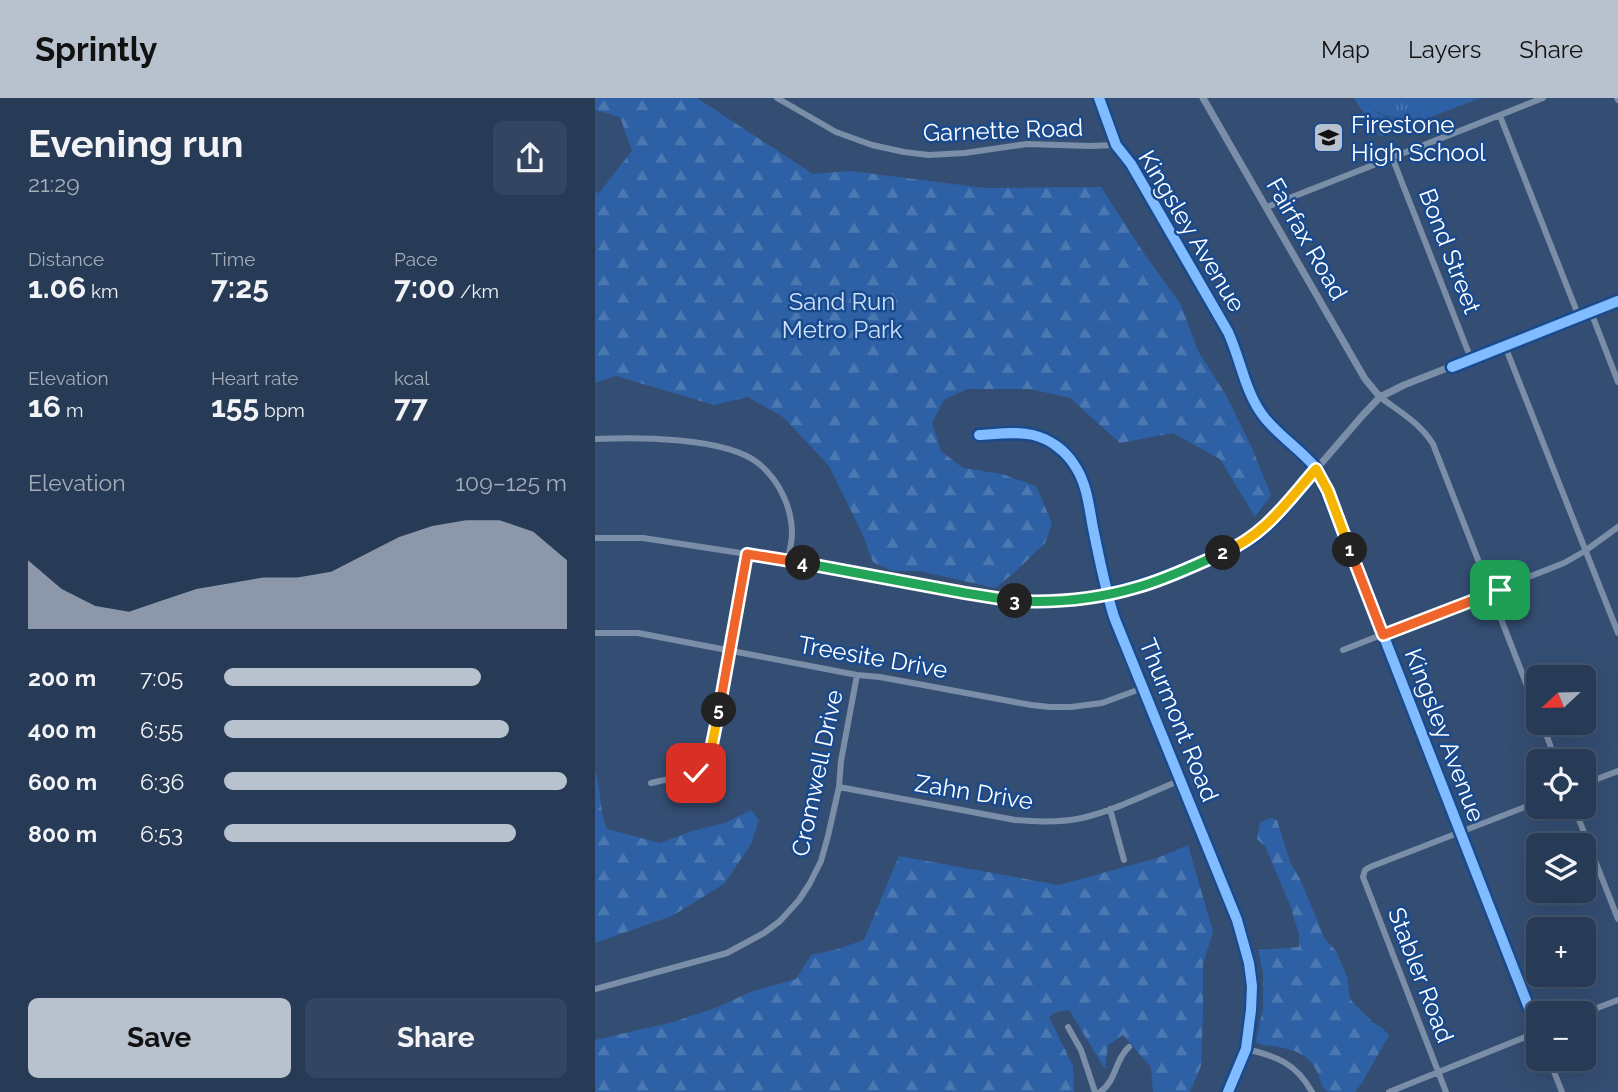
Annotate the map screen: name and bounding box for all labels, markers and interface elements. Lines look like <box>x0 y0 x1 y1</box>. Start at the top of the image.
text: Sprintly <box>35 30 158 69</box>
text: Map <box>1321 35 1370 64</box>
text: Layers <box>1408 35 1481 64</box>
text: Share <box>1519 35 1583 64</box>
place label: Firestone High School <box>1351 110 1486 167</box>
street label: Garnette Road <box>922 113 1084 147</box>
text: Evening run <box>28 121 243 166</box>
button: share <box>493 121 567 195</box>
school or university icon: Firestone High School <box>1311 121 1345 155</box>
street label: Kingsley Avenue <box>1132 145 1252 317</box>
text: 21:29 <box>28 170 80 197</box>
street label: Fairfax Road <box>1260 173 1354 305</box>
street label: Bond Street <box>1413 184 1487 318</box>
text: Distance <box>28 248 104 270</box>
text: Time <box>211 248 255 270</box>
text: Pace <box>394 248 438 270</box>
text: 1.06 <box>28 270 86 305</box>
text: 7:25 <box>211 270 269 305</box>
text: 7:00 <box>394 270 455 305</box>
text: km <box>86 280 119 302</box>
text: /km <box>455 280 499 302</box>
park label: Sand Run Metro Park <box>782 287 902 344</box>
text: Elevation <box>28 367 109 389</box>
text: Heart rate <box>211 367 299 389</box>
text: kcal <box>394 367 430 389</box>
text: 16 <box>28 389 61 424</box>
text: 155 <box>211 389 259 424</box>
text: 77 <box>394 389 428 424</box>
text: m <box>61 399 83 421</box>
text: bpm <box>259 399 305 421</box>
text: Elevation <box>28 469 126 496</box>
text: 109–125 m <box>455 469 567 496</box>
pin: 1 <box>1333 532 1367 568</box>
pin: 2 <box>1205 536 1241 570</box>
text: 1 <box>1345 538 1354 560</box>
text: 2 <box>1217 541 1228 563</box>
pin: 4 <box>785 546 821 580</box>
text: 4 <box>797 551 808 573</box>
pin <box>1470 560 1530 620</box>
icon: arrive <box>1481 571 1519 609</box>
pin: 3 <box>997 584 1033 618</box>
text: 3 <box>1009 589 1020 611</box>
street label: Treesite Drive <box>796 630 950 684</box>
street label: Thurmont Road <box>1133 634 1225 806</box>
street label: Kingsley Avenue <box>1399 644 1491 826</box>
text: 200 m <box>28 664 96 691</box>
text: 7:05 <box>140 664 183 691</box>
north arrow <box>1526 665 1596 735</box>
map controls <box>1526 665 1596 1071</box>
street label: Cromwell Drive <box>785 687 849 859</box>
pin: 5 <box>701 692 737 728</box>
text: 5 <box>713 698 724 720</box>
text: 400 m <box>28 716 96 743</box>
text: 6:55 <box>140 716 183 743</box>
pin <box>666 743 726 803</box>
button: locate <box>1526 749 1596 819</box>
icon: check <box>677 754 715 792</box>
text: 600 m <box>28 768 97 795</box>
text: 6:36 <box>140 768 184 795</box>
street label: Zahn Drive <box>913 768 1035 816</box>
text: 800 m <box>28 820 97 847</box>
text: 6:53 <box>140 820 183 847</box>
button: layers <box>1526 833 1596 903</box>
street label: Stabler Road <box>1382 903 1460 1047</box>
button: + <box>1526 917 1596 987</box>
button: Save <box>28 998 291 1078</box>
button: Share <box>305 998 567 1078</box>
button: − <box>1526 1001 1596 1071</box>

